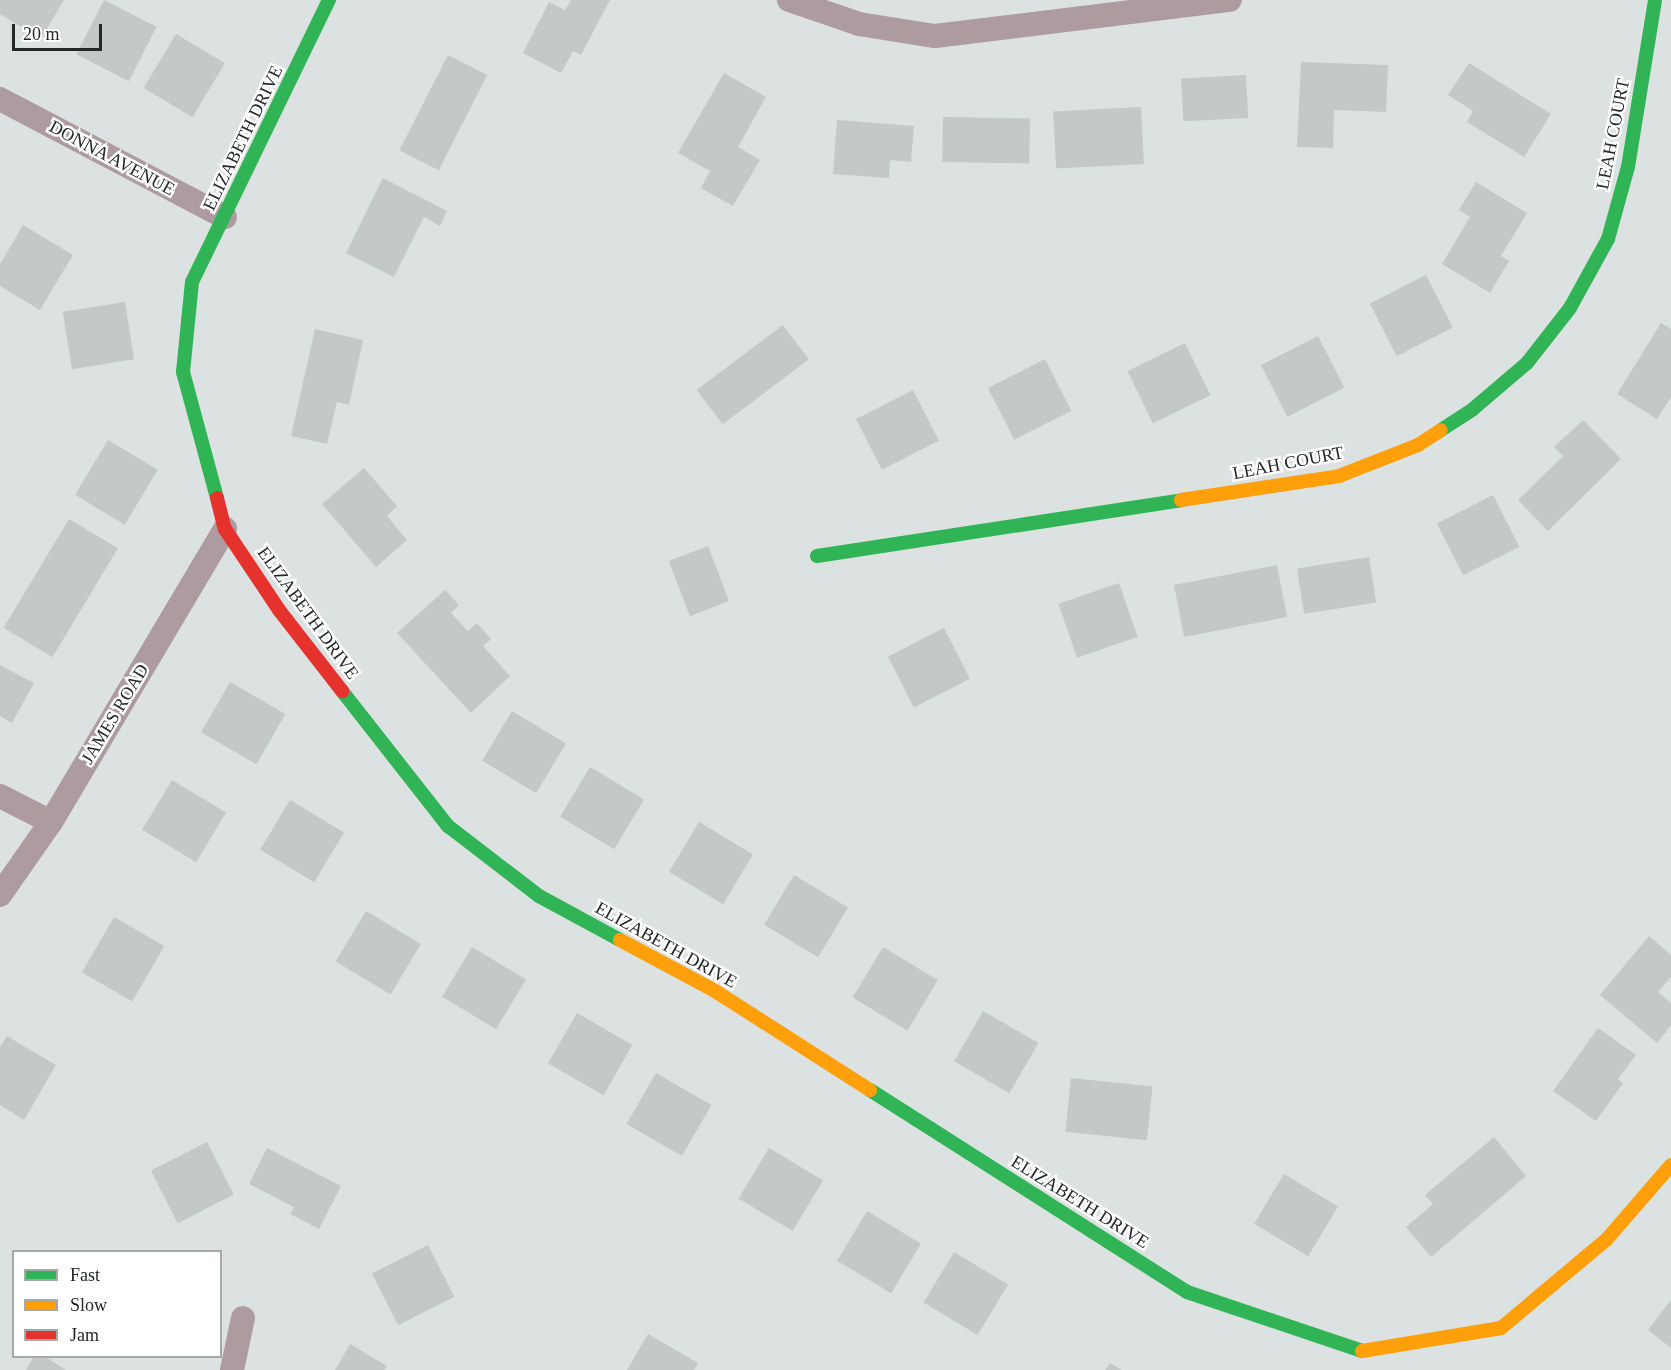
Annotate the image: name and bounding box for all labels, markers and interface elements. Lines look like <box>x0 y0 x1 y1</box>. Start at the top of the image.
scale bar <box>15 12 105 50</box>
text: 20 m <box>23 24 60 44</box>
street label: ELIZABETH DRIVE <box>199 62 287 214</box>
street label: LEAH COURT <box>1592 77 1634 191</box>
street label: DONNA AVENUE <box>45 115 179 201</box>
street label: LEAH COURT <box>1231 442 1345 484</box>
street label: ELIZABETH DRIVE <box>253 543 363 683</box>
street label: JAMES ROAD <box>77 660 153 768</box>
street label: ELIZABETH DRIVE <box>591 897 741 993</box>
street label: ELIZABETH DRIVE <box>1007 1151 1153 1253</box>
legend <box>12 1250 222 1358</box>
text: Fast <box>70 1265 100 1285</box>
text: Slow <box>70 1295 107 1315</box>
text: Jam <box>70 1325 99 1345</box>

